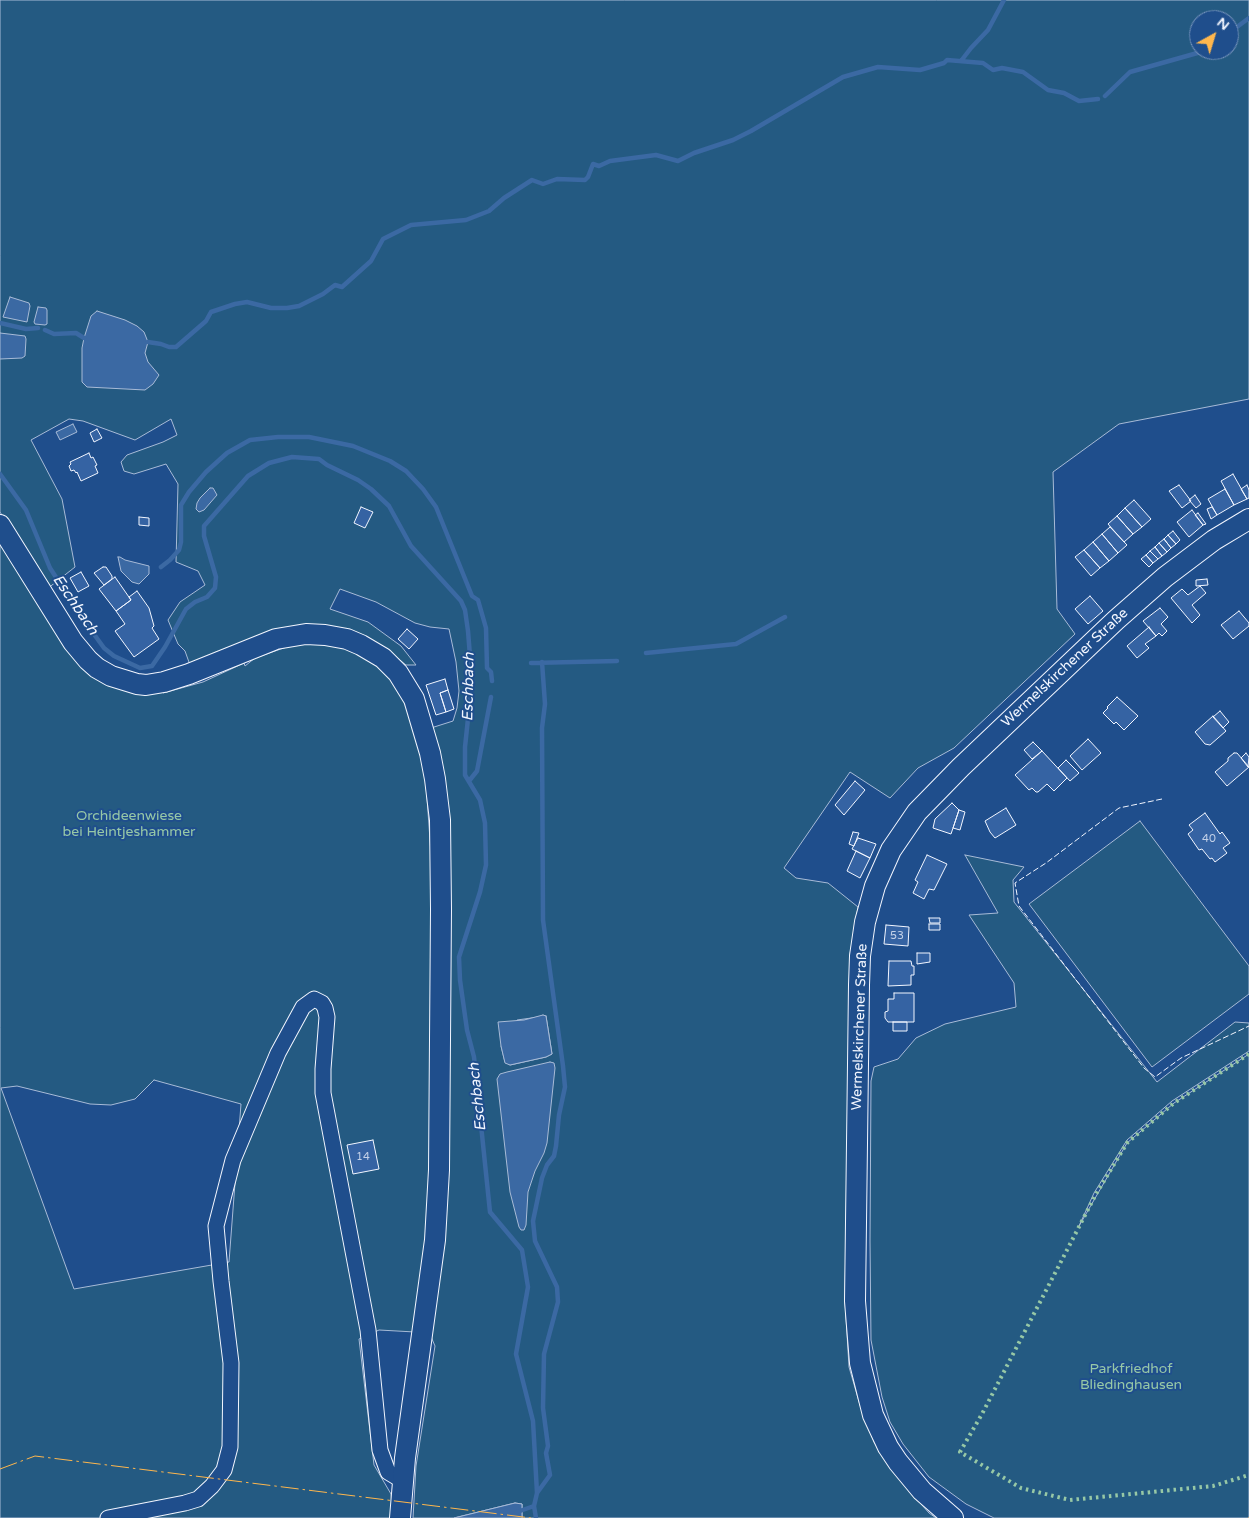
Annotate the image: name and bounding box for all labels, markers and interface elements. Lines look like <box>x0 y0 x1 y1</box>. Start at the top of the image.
north arrow <box>1189 10 1239 60</box>
text: N <box>1213 14 1233 34</box>
water label: Eschbach <box>48 571 102 639</box>
street label: Wermelskirchener Straße <box>998 605 1132 731</box>
water label: Eschbach <box>459 652 479 722</box>
park label: Orchideenwiese bei Heintjeshammer <box>63 808 195 840</box>
house number: 40 <box>1202 832 1216 846</box>
house number: 53 <box>890 929 904 943</box>
street label: Wermelskirchener Straße <box>849 943 871 1111</box>
water label: Eschbach <box>465 1062 491 1132</box>
house number: 14 <box>356 1150 370 1164</box>
park label: Parkfriedhof Bliedinghausen <box>1080 1361 1182 1394</box>

